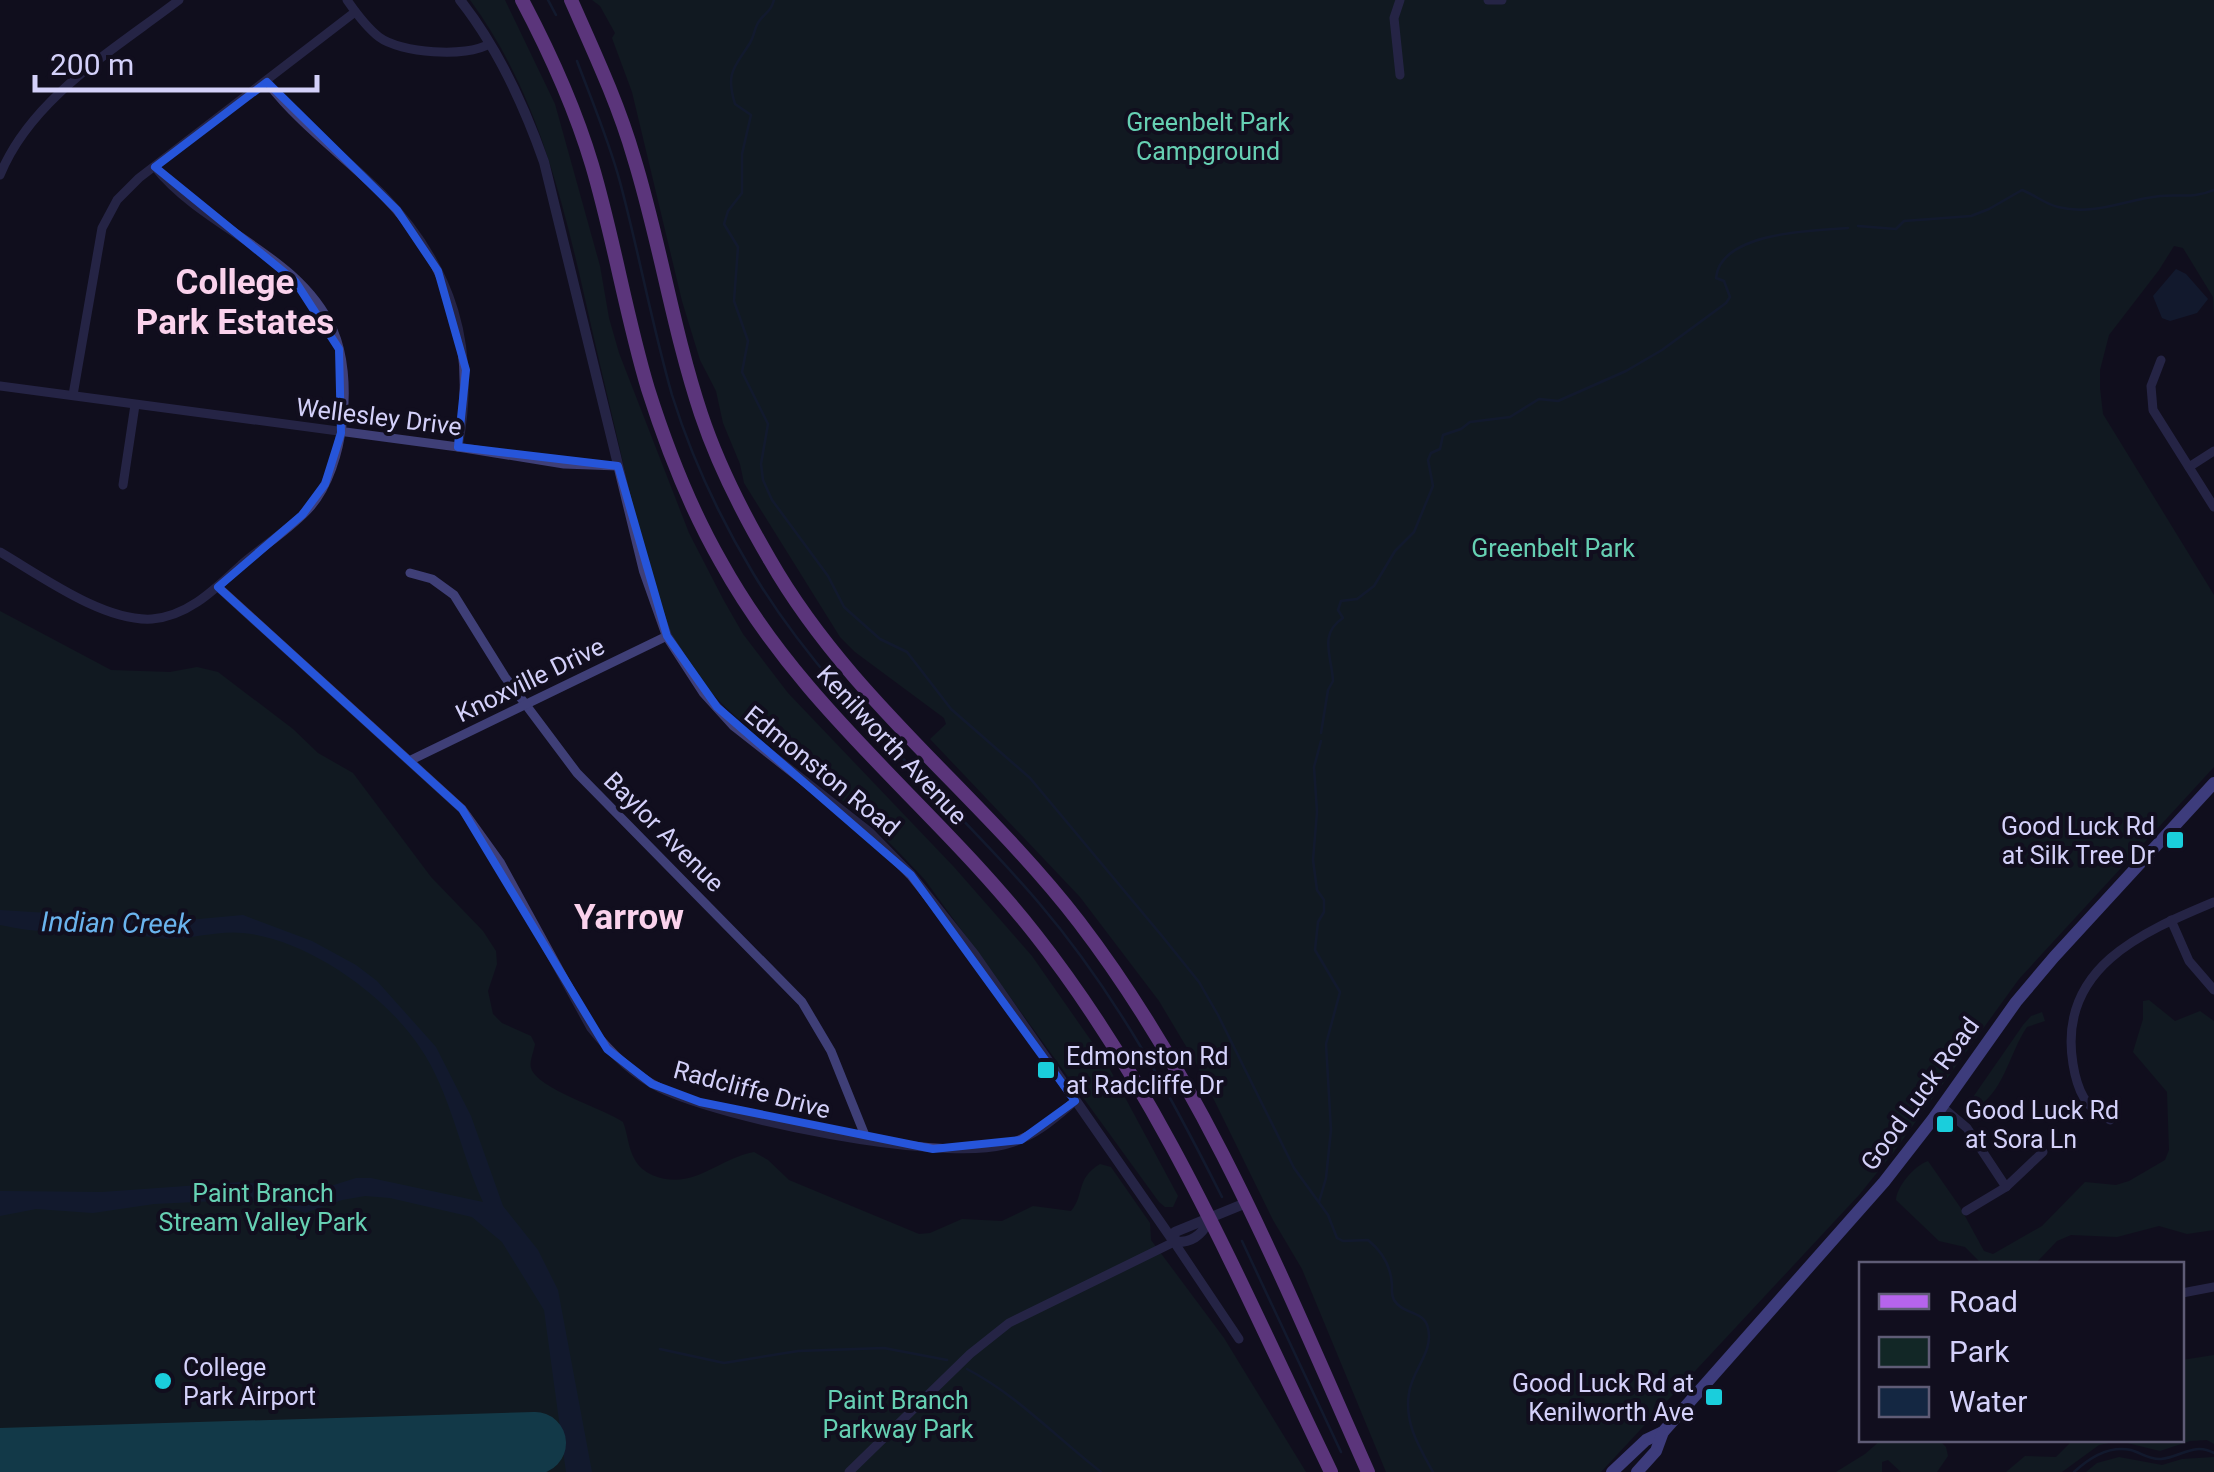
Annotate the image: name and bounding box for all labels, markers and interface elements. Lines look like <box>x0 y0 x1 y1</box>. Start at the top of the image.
scale bar <box>35 30 318 92</box>
text: 200 m <box>50 47 134 82</box>
park label: Greenbelt Park Campground <box>1126 108 1290 166</box>
district label: College Park Estates <box>136 262 334 343</box>
street label: Wellesley Drive <box>294 392 464 442</box>
park label: Greenbelt Park <box>1471 534 1635 563</box>
street label: Knoxville Drive <box>451 632 609 728</box>
street label: Kenilworth Avenue <box>811 660 973 830</box>
street label: Edmonston Road <box>739 700 905 842</box>
street label: Baylor Avenue <box>598 766 730 898</box>
place label: Good Luck Rd at Silk Tree Dr <box>2001 812 2156 870</box>
marker: Good Luck Rd at Silk Tree Dr <box>2164 829 2186 851</box>
district label: Yarrow <box>574 897 684 938</box>
water label: Indian Creek <box>41 905 193 941</box>
street label: Good Luck Road <box>1855 1012 1985 1176</box>
place label: Edmonston Rd at Radcliffe Dr <box>1066 1042 1229 1100</box>
street label: Radcliffe Drive <box>670 1055 834 1125</box>
marker: Edmonston Rd at Radcliffe Dr <box>1035 1059 1057 1081</box>
place label: Good Luck Rd at Sora Ln <box>1965 1096 2119 1154</box>
marker: Good Luck Rd at Sora Ln <box>1934 1113 1956 1135</box>
park label: Paint Branch Stream Valley Park <box>159 1179 368 1237</box>
legend <box>1859 1262 2184 1442</box>
text: Road <box>1949 1284 2018 1319</box>
text: Park <box>1949 1334 2010 1369</box>
place label: College Park Airport <box>183 1353 316 1411</box>
place label: Good Luck Rd at Kenilworth Ave <box>1512 1369 1694 1427</box>
marker: College Park Airport <box>152 1370 174 1392</box>
text: Water <box>1949 1384 2027 1419</box>
park label: Paint Branch Parkway Park <box>823 1386 974 1444</box>
marker: Good Luck Rd at Kenilworth Ave <box>1703 1386 1725 1408</box>

